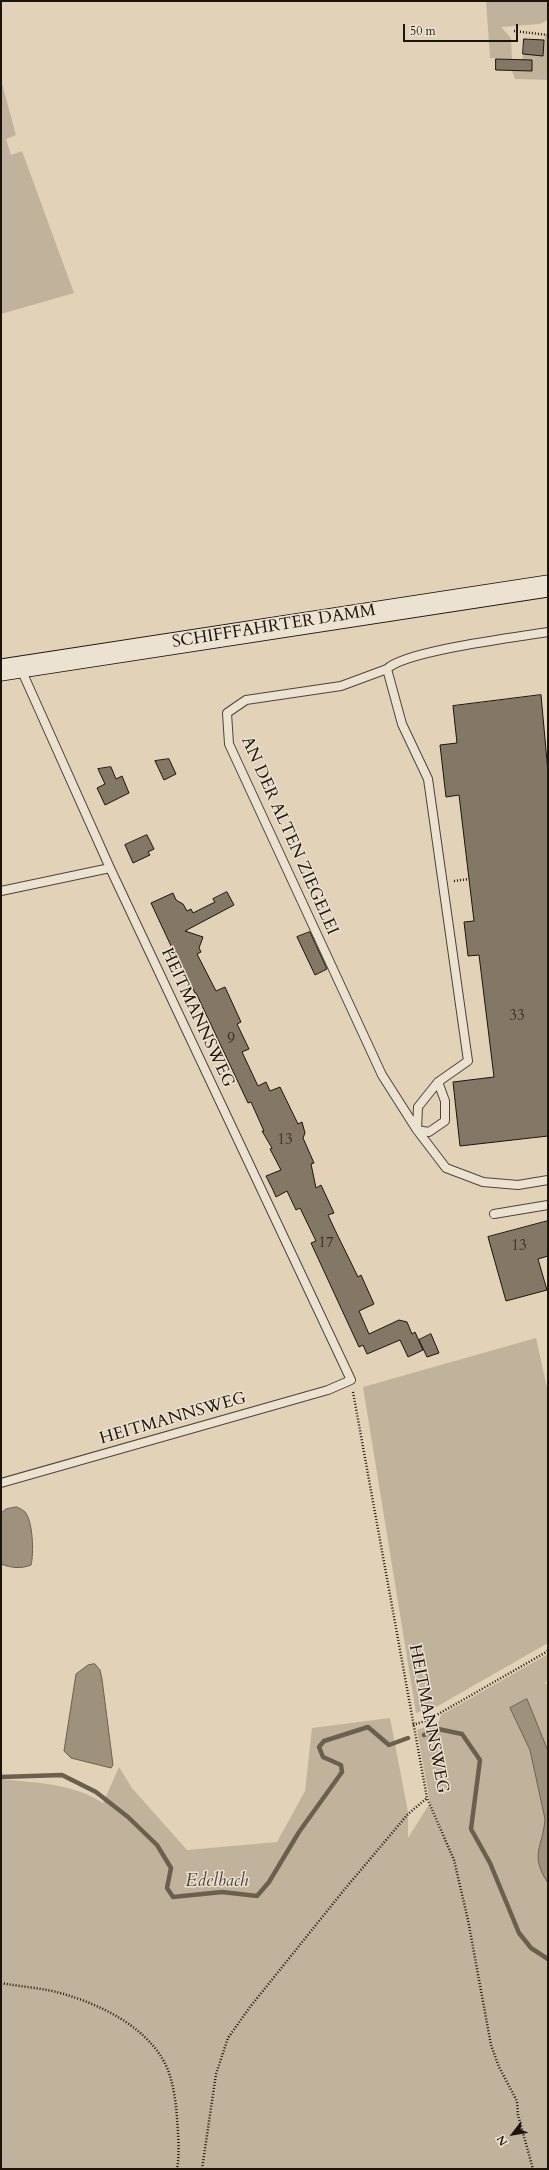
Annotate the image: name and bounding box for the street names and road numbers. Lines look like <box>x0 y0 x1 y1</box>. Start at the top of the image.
street label: SCHIFFFAHRTER DAMM <box>171 601 377 653</box>
street label: AN DER ALTEN ZIEGELEI <box>236 734 342 938</box>
street label: HEITMANNSWEG <box>156 945 238 1091</box>
street label: HEITMANNSWEG <box>97 1388 249 1450</box>
street label: HEITMANNSWEG <box>404 1643 452 1795</box>

